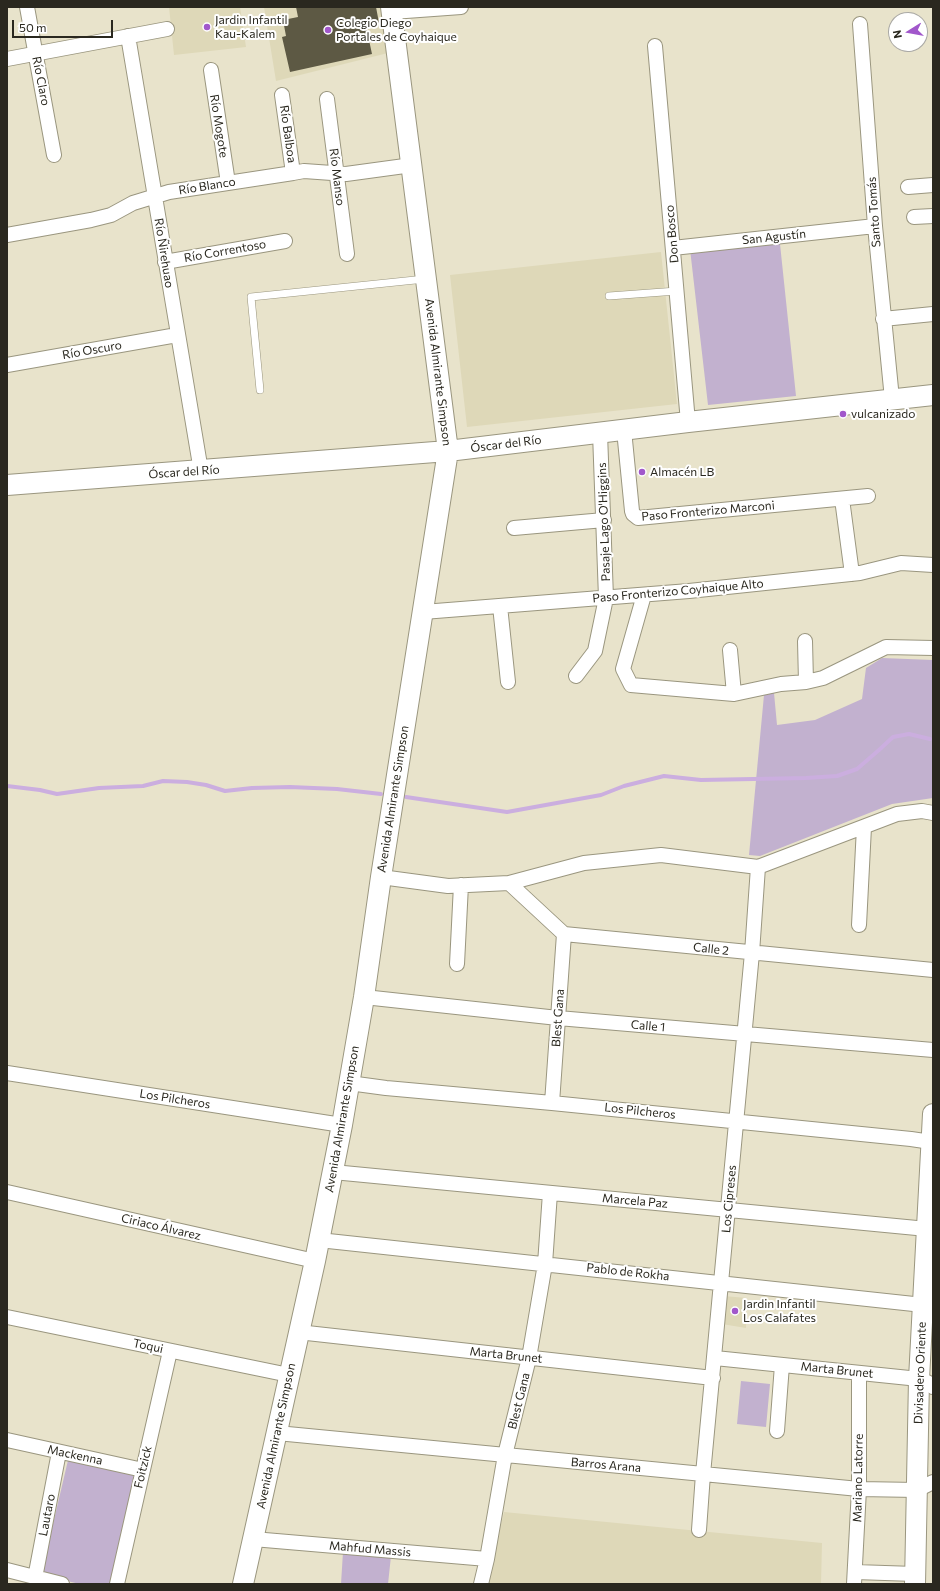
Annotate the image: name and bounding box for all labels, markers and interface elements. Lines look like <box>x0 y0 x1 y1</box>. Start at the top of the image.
scale bar <box>14 12 115 38</box>
north arrow <box>888 12 928 52</box>
place label: Jardin Infantil Kau-Kalem <box>215 13 288 41</box>
place label: Colegio Diego Portales de Coyhaique <box>336 16 457 44</box>
text: 50 m <box>19 20 47 34</box>
marker: Jardin Infantil Kau-Kalem <box>202 22 212 32</box>
marker: Colegio Diego Portales de Coyhaique <box>323 25 333 35</box>
text: N <box>890 29 904 39</box>
street label: Río Claro <box>29 55 53 107</box>
street label: Río Mogote <box>207 93 231 159</box>
street label: Río Balboa <box>277 104 299 164</box>
street label: Río Manso <box>326 147 348 207</box>
street label: Río Blanco <box>177 174 237 198</box>
street label: Santo Tomás <box>864 176 884 248</box>
street label: Don Bosco <box>662 204 682 264</box>
street label: Río Ñirehuao <box>151 217 177 289</box>
street label: San Agustín <box>741 226 807 248</box>
street label: Río Correntoso <box>183 237 267 265</box>
street label: Avenida Almirante Simpson <box>422 297 454 447</box>
street label: Río Oscuro <box>61 338 123 362</box>
place label: vulcanizado <box>851 407 915 421</box>
marker: vulcanizado <box>838 409 848 419</box>
street label: Óscar del Río <box>470 432 542 456</box>
street label: Óscar del Río <box>148 462 220 482</box>
street label: Pasaje Lago O'Higgins <box>595 462 613 582</box>
place label: Almacén LB <box>650 465 714 479</box>
marker: Almacén LB <box>637 467 647 477</box>
street label: Paso Fronterizo Marconi <box>641 498 775 524</box>
street label: Paso Fronterizo Coyhaique Alto <box>592 576 764 606</box>
street label: Avenida Almirante Simpson <box>374 724 412 874</box>
street label: Calle 2 <box>692 940 730 958</box>
street label: Blest Gana <box>549 989 567 1047</box>
street label: Calle 1 <box>630 1017 666 1035</box>
street label: Avenida Almirante Simpson <box>322 1044 362 1194</box>
street label: Los Pilcheros <box>139 1086 211 1112</box>
street label: Los Pilcheros <box>604 1100 676 1122</box>
street label: Los Cipreses <box>719 1164 739 1234</box>
street label: Marcela Paz <box>602 1191 668 1211</box>
street label: Ciriaco Álvarez <box>120 1211 202 1243</box>
street label: Pablo de Rokha <box>586 1260 670 1284</box>
place label: Jardin Infantil Los Calafates <box>743 1297 816 1325</box>
marker: Jardin Infantil Los Calafates <box>730 1306 740 1316</box>
street label: Divisadero Oriente <box>911 1322 929 1424</box>
street label: Toqui <box>131 1336 165 1356</box>
street label: Marta Brunet <box>469 1344 543 1366</box>
street label: Marta Brunet <box>800 1359 874 1381</box>
street label: Avenida Almirante Simpson <box>253 1362 299 1510</box>
street label: Blest Gana <box>505 1371 533 1431</box>
street label: Mariano Latorre <box>850 1433 866 1523</box>
street label: Mackenna <box>46 1442 104 1468</box>
street label: Foitzick <box>131 1444 155 1490</box>
street label: Barros Arana <box>570 1455 642 1475</box>
street label: Lautaro <box>36 1493 58 1537</box>
street label: Mahfud Massis <box>328 1538 412 1560</box>

